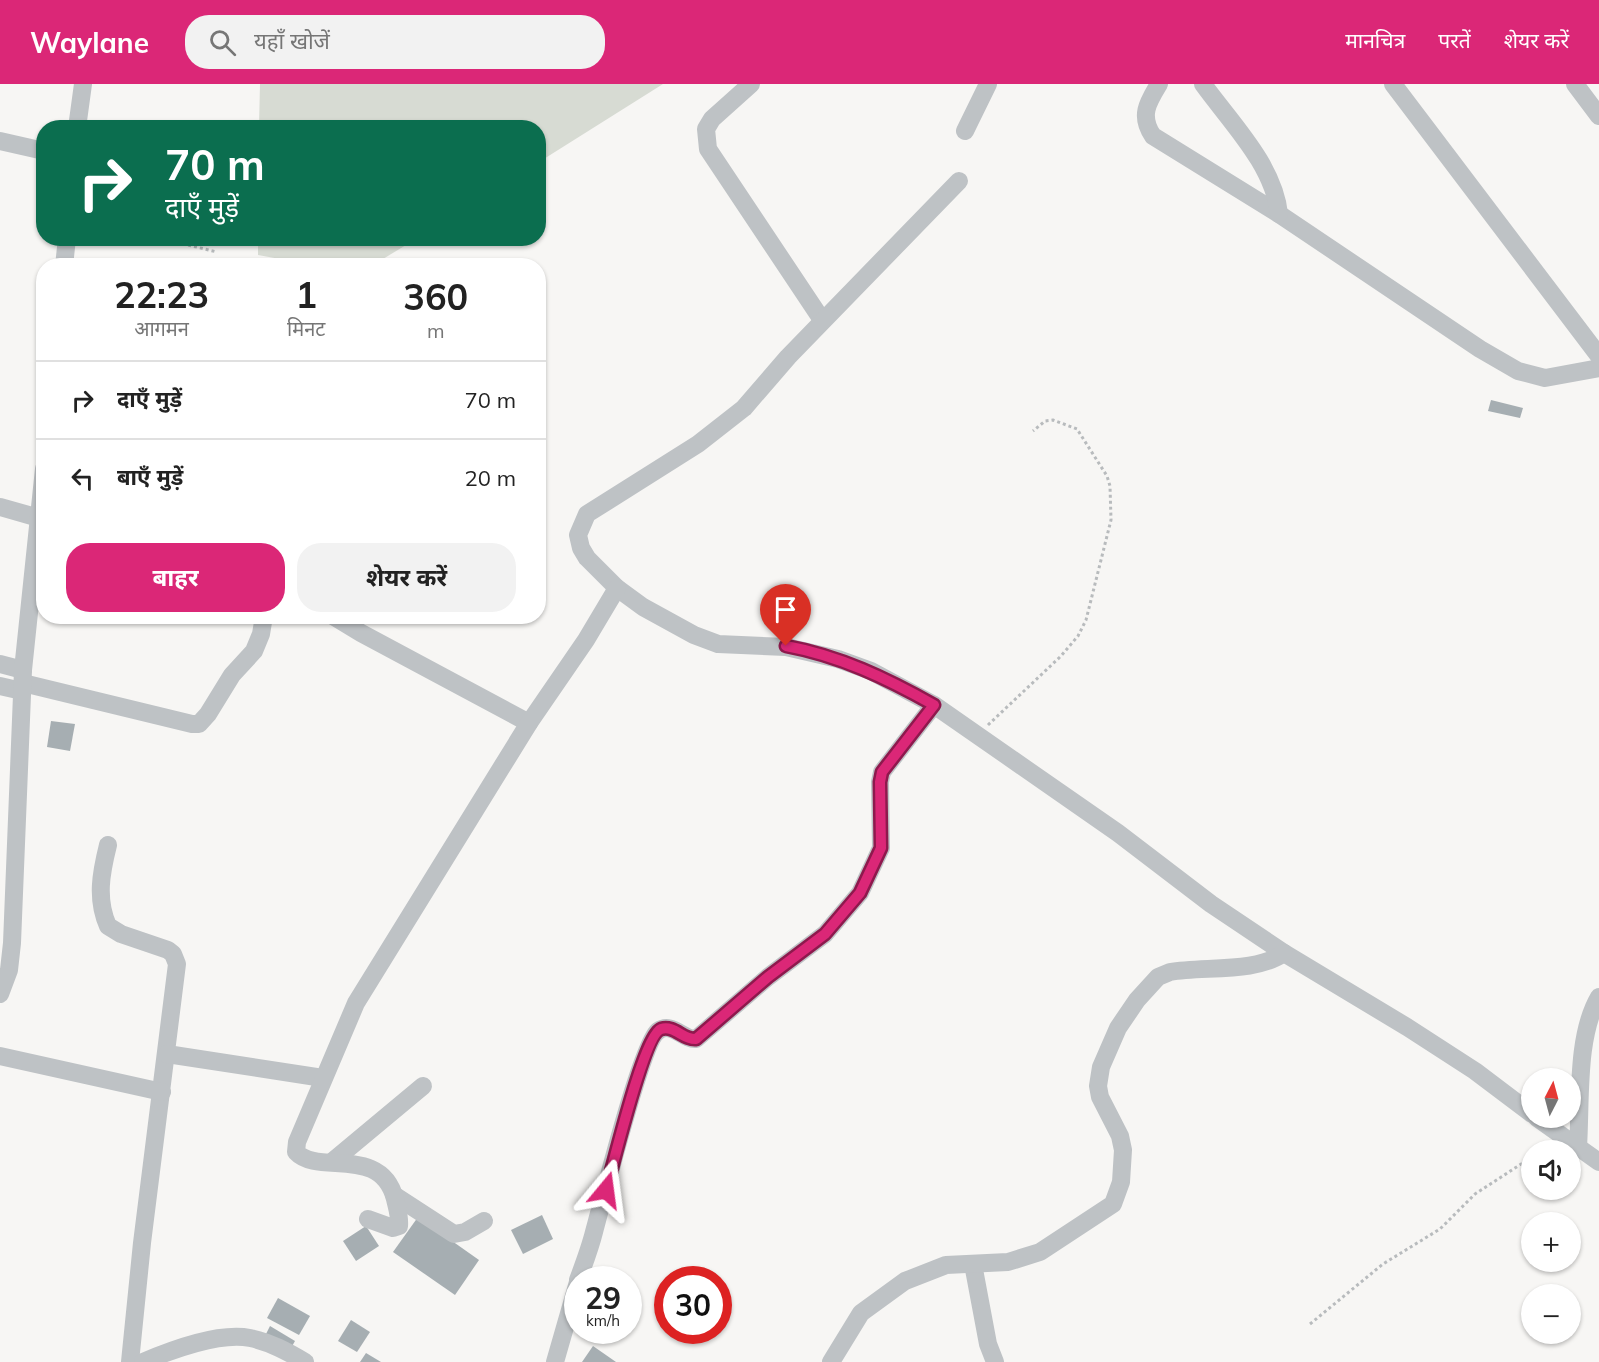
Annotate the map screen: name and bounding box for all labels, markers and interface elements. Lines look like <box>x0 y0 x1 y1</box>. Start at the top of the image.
search box <box>185 15 605 69</box>
text: Waylane <box>30 25 149 60</box>
icon: search <box>206 26 239 59</box>
text: यहाँ खोजें <box>254 27 330 55</box>
text: मानचित्र <box>1345 27 1405 53</box>
text: परतें <box>1438 27 1471 53</box>
text: शेयर करें <box>1504 27 1569 53</box>
text: 70 m <box>165 138 265 191</box>
icon: right <box>66 144 144 222</box>
text: दाएँ मुड़ें <box>165 190 239 224</box>
text: 22:23 <box>114 272 209 317</box>
text: 1 <box>295 272 317 317</box>
text: 360 <box>403 274 468 319</box>
text: आगमन <box>134 316 189 341</box>
text: मिनट <box>287 316 325 341</box>
text: m <box>427 318 444 343</box>
icon: right <box>66 384 99 417</box>
text: दाएँ मुड़ें <box>117 385 182 413</box>
text: 70 m <box>465 386 516 414</box>
icon: left <box>66 462 99 495</box>
text: बाएँ मुड़ें <box>117 463 183 491</box>
text: 20 m <box>465 464 516 492</box>
button: बाहर <box>66 543 285 612</box>
button: शेयर करें <box>297 543 516 612</box>
pin <box>760 584 811 646</box>
icon: arrive <box>769 593 802 626</box>
north arrow <box>1521 1068 1581 1128</box>
map controls <box>1521 1068 1581 1344</box>
button: sound <box>1521 1140 1581 1200</box>
position arrow <box>574 1158 638 1222</box>
button: + <box>1521 1212 1581 1272</box>
speed limit sign: 30 <box>654 1266 732 1344</box>
text: 29 <box>585 1279 621 1317</box>
button: − <box>1521 1284 1581 1344</box>
text: km/h <box>586 1311 620 1330</box>

